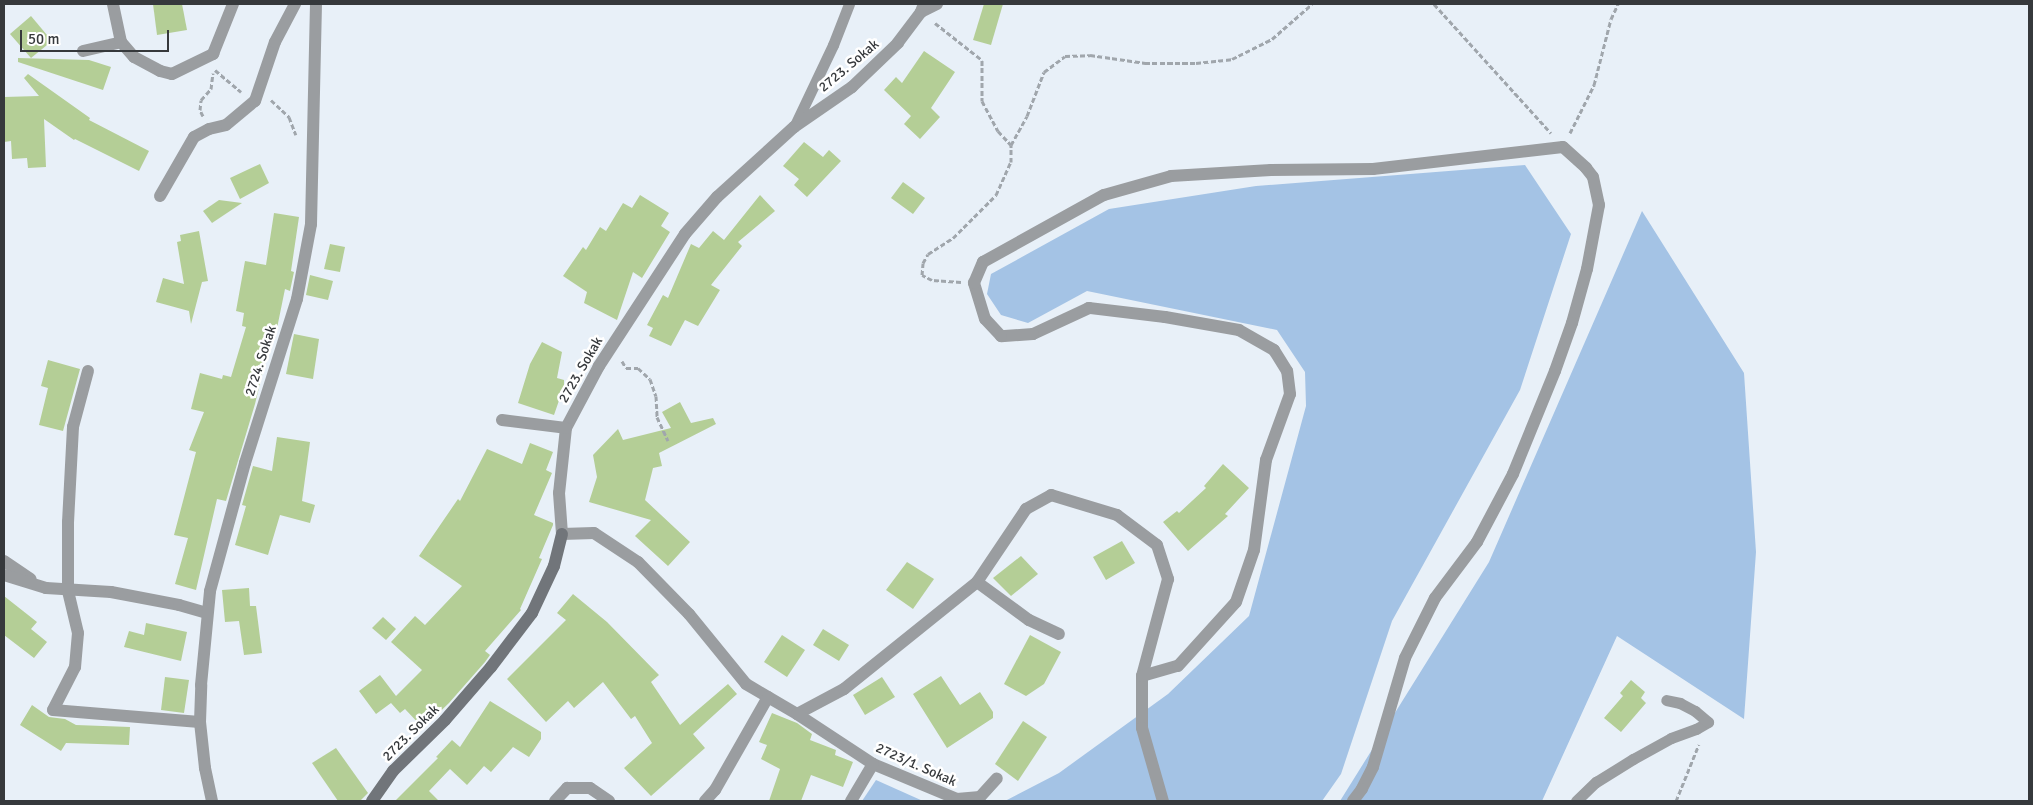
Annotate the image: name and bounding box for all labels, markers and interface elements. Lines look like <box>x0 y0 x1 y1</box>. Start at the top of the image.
scale bar <box>22 20 171 52</box>
text: 50 m <box>28 30 59 48</box>
street label: 2723. Sokak <box>816 36 882 96</box>
street label: 2724. Sokak <box>242 324 280 398</box>
street label: 2723. Sokak <box>555 334 607 406</box>
street label: 2723. Sokak <box>379 701 443 765</box>
street label: 2723/1. Sokak <box>873 740 959 790</box>

